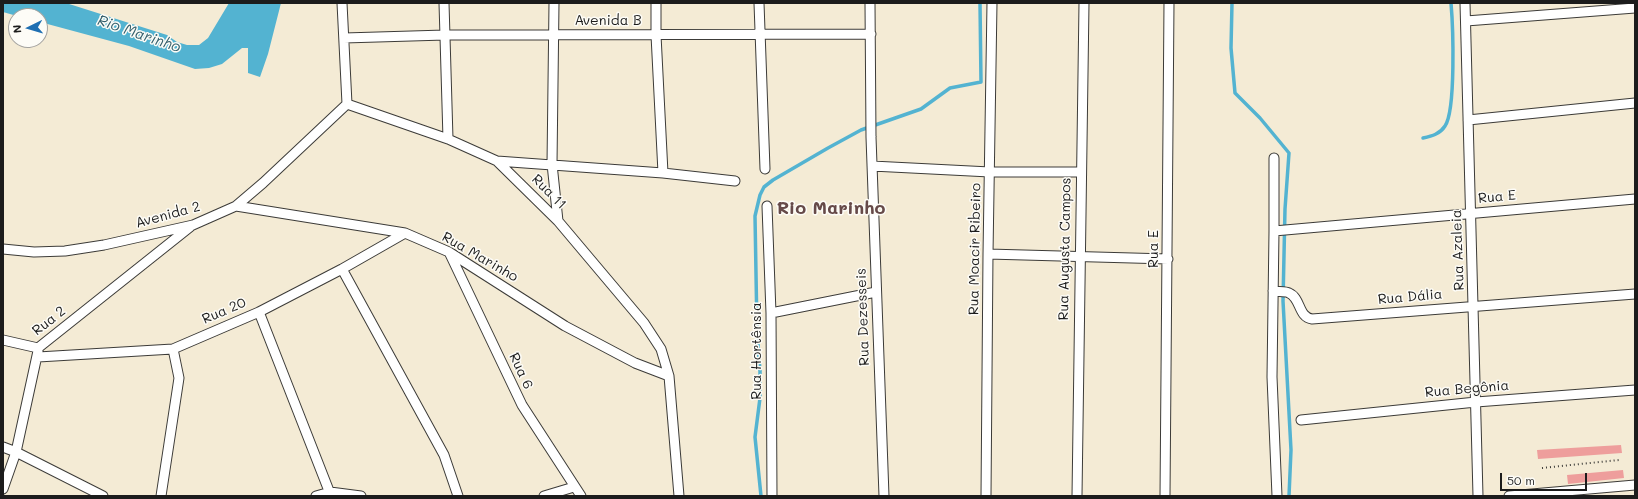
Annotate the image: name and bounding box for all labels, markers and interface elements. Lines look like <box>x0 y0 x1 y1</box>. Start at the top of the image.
north arrow <box>8 8 48 48</box>
water label: Rio Marinho <box>95 11 183 57</box>
street label: Avenida B <box>574 13 642 29</box>
text: N <box>9 24 24 34</box>
street label: Rua 11 <box>528 171 570 213</box>
street label: Rua Augusta Campos <box>1055 177 1075 321</box>
street label: Rua Moacir Ribeiro <box>965 183 985 315</box>
street label: Rua E <box>1477 187 1517 207</box>
district label: Rio Marinho <box>777 197 885 219</box>
street label: Avenida 2 <box>134 198 202 232</box>
street label: Rua Azaleia <box>1448 209 1468 291</box>
street label: Rua Marinho <box>439 228 521 286</box>
street label: Rua E <box>1146 230 1162 268</box>
street label: Rua Dezesseis <box>853 268 873 366</box>
street label: Rua Dália <box>1377 286 1443 308</box>
street label: Rua 20 <box>199 294 249 328</box>
street label: Rua Hortênsia <box>749 302 765 400</box>
street label: Rua 2 <box>29 303 69 339</box>
street label: Rua 6 <box>505 350 537 392</box>
street label: Rua Begônia <box>1424 377 1510 401</box>
scale bar <box>1502 465 1589 491</box>
text: 50 m <box>1507 472 1535 488</box>

